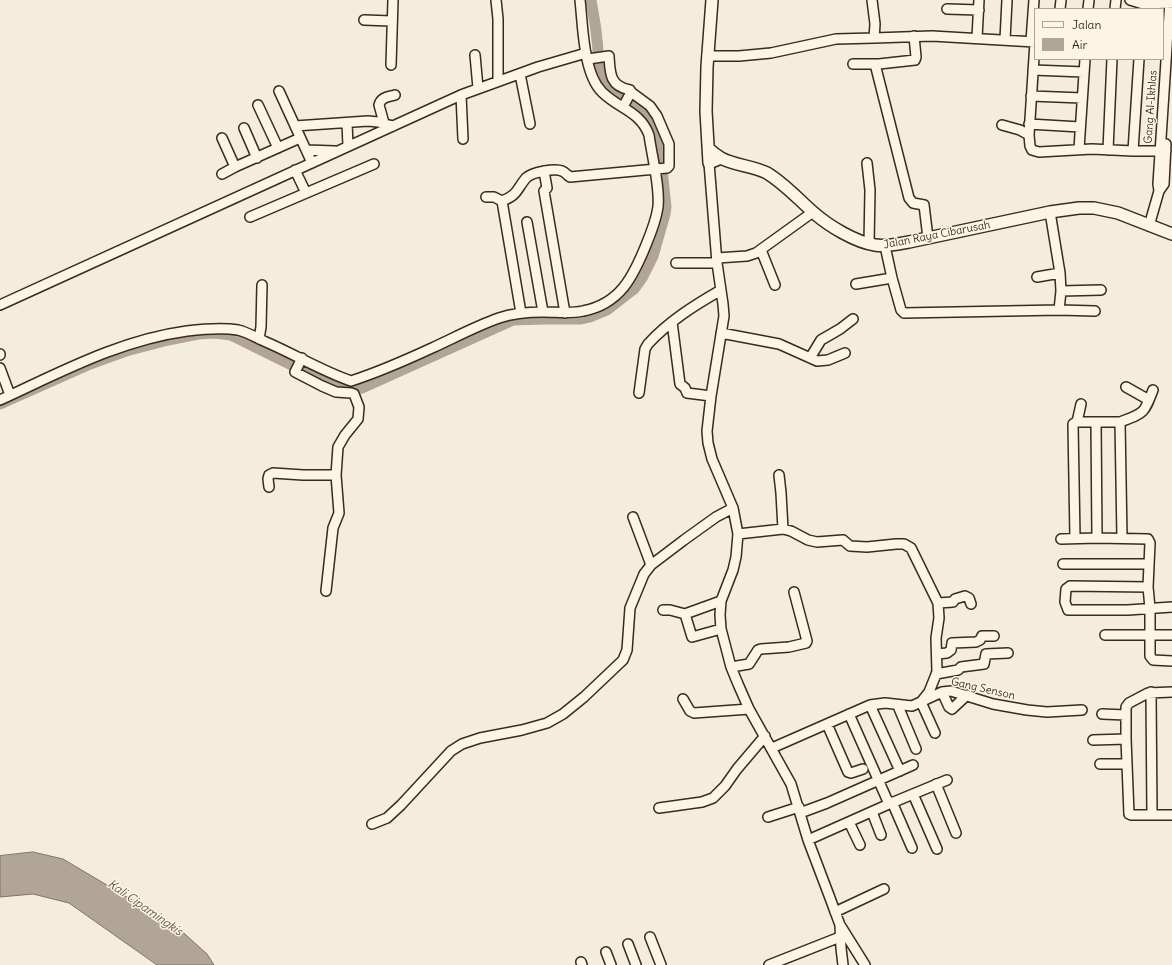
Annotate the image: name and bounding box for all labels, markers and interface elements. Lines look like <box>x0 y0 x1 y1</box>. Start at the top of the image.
legend <box>1034 8 1164 60</box>
text: Jalan <box>1072 17 1101 32</box>
text: Air <box>1072 37 1087 52</box>
street label: Gang Al-Ikhlas <box>1142 70 1160 144</box>
street label: Jalan Raya Cibarusah <box>882 218 992 252</box>
street label: Gang Senson <box>950 675 1016 703</box>
water label: Kali Cipamingkis <box>105 877 185 939</box>

